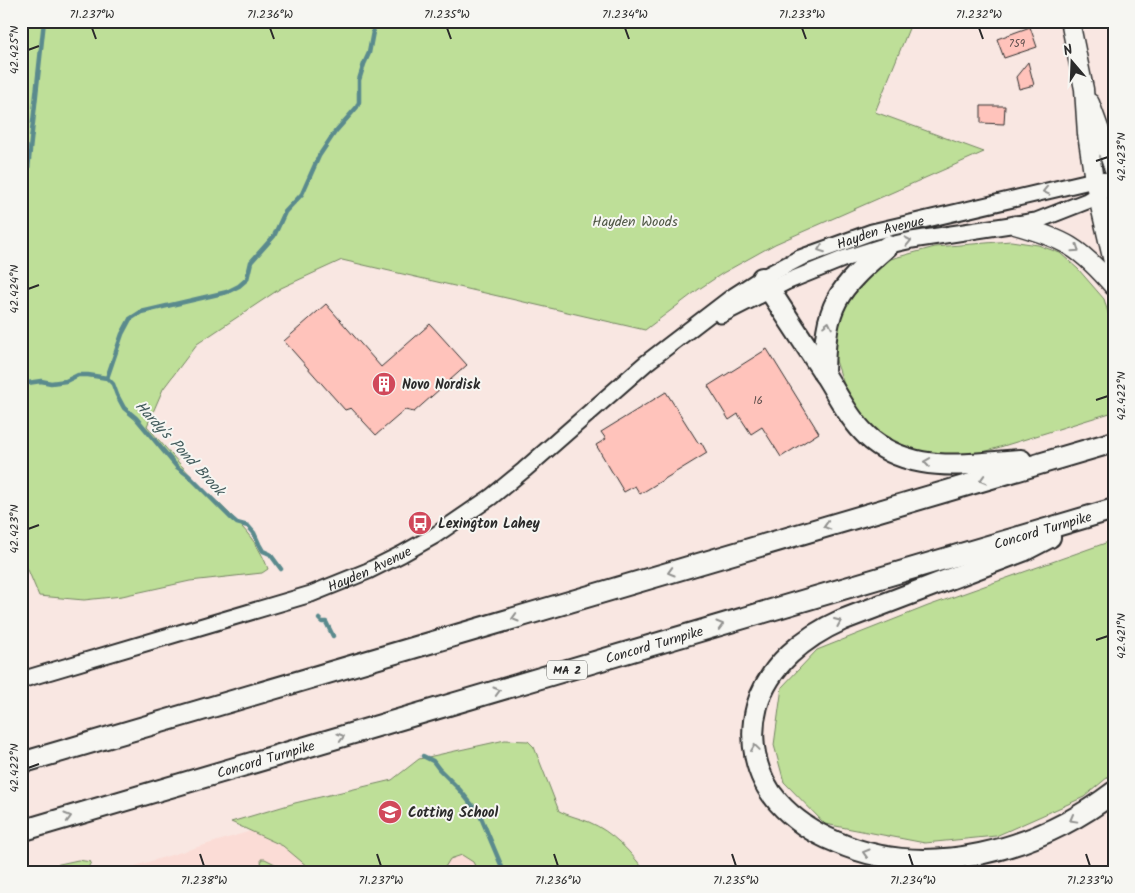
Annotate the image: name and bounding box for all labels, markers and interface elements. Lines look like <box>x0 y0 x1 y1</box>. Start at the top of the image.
text: 71.237°W <box>70 5 114 24</box>
text: 71.236°W <box>247 5 293 24</box>
text: 71.235°W <box>424 5 470 24</box>
text: 71.234°W <box>602 5 648 24</box>
text: 71.233°W <box>779 5 825 24</box>
text: 71.232°W <box>956 5 1002 24</box>
text: 42.425°N <box>5 26 24 74</box>
house number: 759 <box>1009 35 1026 53</box>
north arrow <box>1048 38 1098 88</box>
text: N <box>1060 39 1076 62</box>
text: 42.423°N <box>1112 132 1131 182</box>
one-way arrow <box>1042 185 1051 196</box>
street label: Hayden Avenue <box>834 210 927 256</box>
park label: Hayden Woods <box>592 211 678 233</box>
one-way arrow <box>904 236 913 247</box>
one-way arrow <box>817 243 826 254</box>
one-way arrow <box>1070 243 1080 252</box>
text: 42.424°N <box>5 265 24 313</box>
one-way arrow <box>822 321 832 330</box>
building icon: Novo Nordisk <box>371 371 397 397</box>
text: 42.422°N <box>1112 371 1131 421</box>
place label: Novo Nordisk <box>402 374 481 396</box>
house number: 16 <box>753 392 763 410</box>
water label: Hardy's Pond Brook <box>129 396 231 503</box>
one-way arrow <box>922 458 931 468</box>
one-way arrow <box>979 475 988 485</box>
text: 42.423°N <box>5 504 24 554</box>
street label: Concord Turnpike <box>991 506 1095 556</box>
bus stop icon: Lexington Lahey <box>407 510 433 536</box>
place label: Lexington Lahey <box>438 513 541 535</box>
one-way arrow <box>824 520 832 530</box>
street label: Hayden Avenue <box>324 540 416 598</box>
one-way arrow <box>668 566 676 576</box>
one-way arrow <box>512 612 520 622</box>
text: 42.421°N <box>1112 613 1131 659</box>
one-way arrow <box>833 618 842 629</box>
street label: Concord Turnpike <box>603 620 707 670</box>
one-way arrow <box>716 620 724 630</box>
road number: MA 2 <box>547 660 587 680</box>
one-way arrow <box>493 686 501 696</box>
one-way arrow <box>337 732 345 742</box>
street label: Concord Turnpike <box>214 735 318 785</box>
text: 42.422°N <box>5 743 24 793</box>
one-way arrow <box>750 744 761 752</box>
school or university icon: Cotting School <box>377 799 403 825</box>
place label: Cotting School <box>408 802 498 824</box>
one-way arrow <box>1069 812 1078 822</box>
one-way arrow <box>63 813 72 823</box>
one-way arrow <box>862 848 870 858</box>
text: 71.238°W <box>181 871 227 890</box>
text: 71.237°W <box>359 871 403 890</box>
text: 71.236°W <box>535 871 581 890</box>
text: 71.235°W <box>713 871 759 890</box>
text: 71.234°W <box>890 871 936 890</box>
text: 71.233°W <box>1067 871 1113 890</box>

